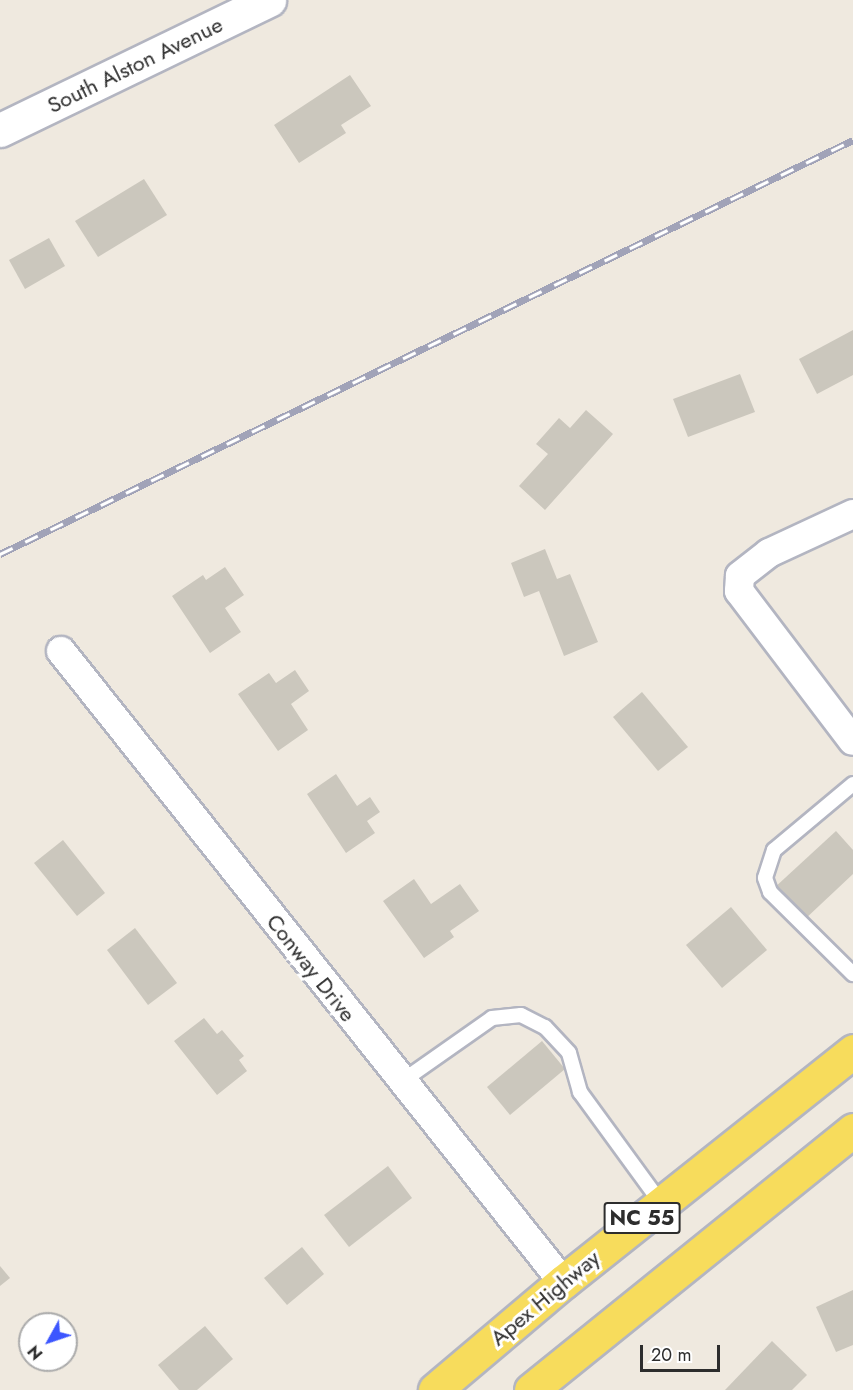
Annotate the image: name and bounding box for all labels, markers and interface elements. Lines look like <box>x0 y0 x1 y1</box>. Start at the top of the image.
street label: South Alston Avenue <box>43 11 227 119</box>
street label: Conway Drive <box>261 909 361 1027</box>
road number: NC 55 <box>603 1200 681 1236</box>
street label: Apex Highway <box>485 1245 605 1351</box>
north arrow <box>18 1312 78 1372</box>
scale bar <box>643 1333 722 1371</box>
text: N <box>22 1340 48 1365</box>
text: 20 m <box>651 1342 691 1368</box>

